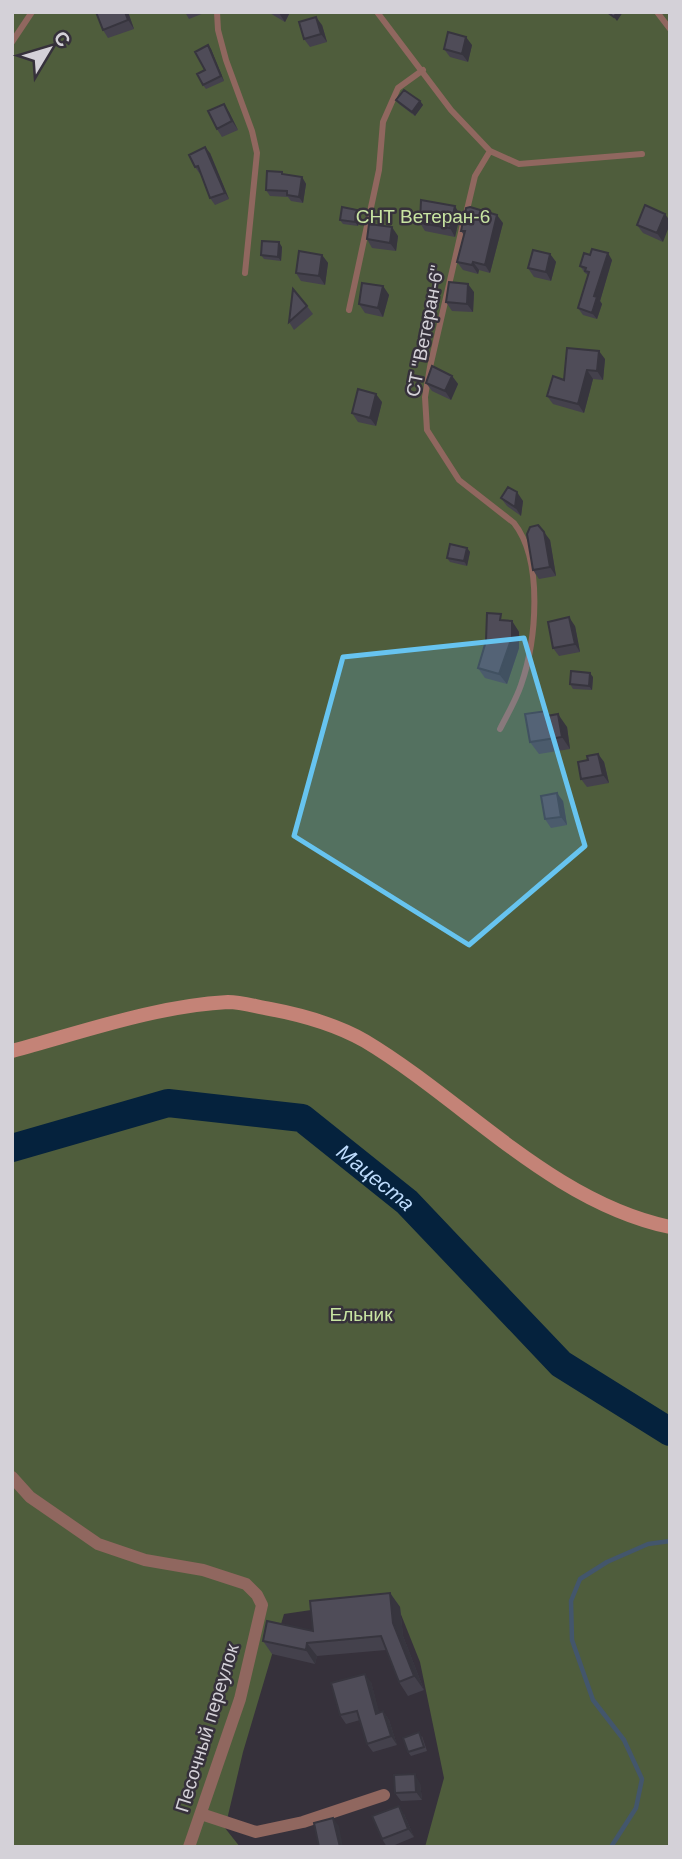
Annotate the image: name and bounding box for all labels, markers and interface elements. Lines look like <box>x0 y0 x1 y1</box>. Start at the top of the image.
north arrow <box>14 14 84 84</box>
text: С <box>50 27 75 51</box>
park label: СНТ Ветеран-6 <box>356 206 490 227</box>
street label: СТ "Ветеран-6" <box>402 263 448 399</box>
water label: Мацеста <box>333 1139 420 1215</box>
park label: Ельник <box>329 1304 393 1325</box>
street label: Песочный переулок <box>171 1641 243 1815</box>

